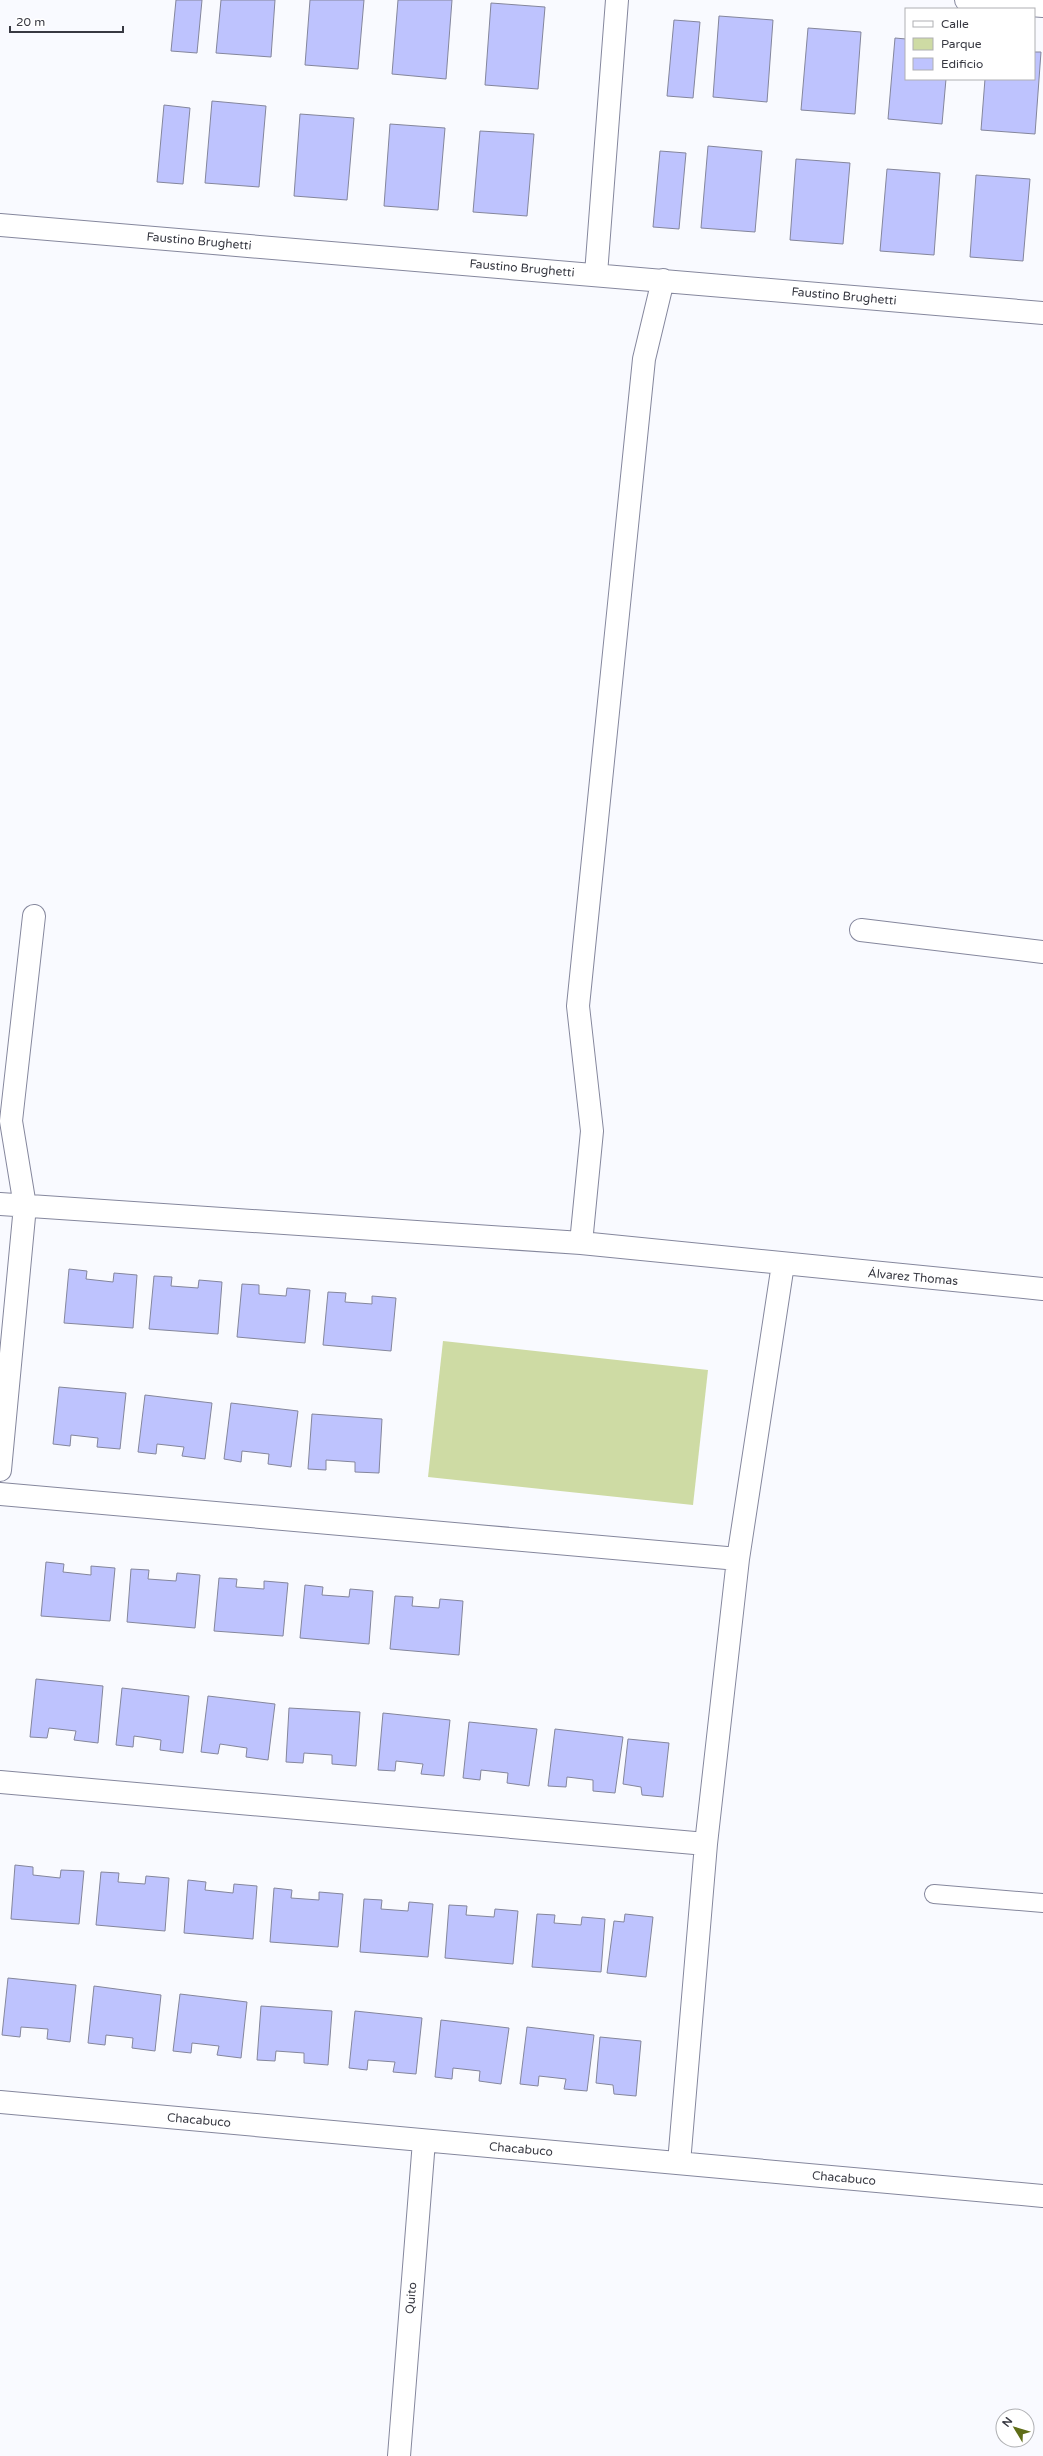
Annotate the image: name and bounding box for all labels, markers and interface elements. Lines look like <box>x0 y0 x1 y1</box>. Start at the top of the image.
scale bar <box>10 8 123 34</box>
legend <box>905 8 1035 80</box>
text: 20 m <box>16 15 45 29</box>
text: Calle <box>941 17 969 31</box>
text: Parque <box>941 37 982 51</box>
text: Edificio <box>941 57 983 71</box>
street label: Faustino Brughetti <box>146 229 252 253</box>
street label: Faustino Brughetti <box>469 256 575 280</box>
street label: Faustino Brughetti <box>791 284 897 308</box>
street label: Álvarez Thomas <box>867 1266 959 1288</box>
street label: Chacabuco <box>166 2110 232 2130</box>
street label: Chacabuco <box>488 2139 554 2159</box>
street label: Chacabuco <box>811 2168 877 2188</box>
street label: Quito <box>403 2282 419 2314</box>
north arrow <box>995 2408 1035 2448</box>
text: N <box>1000 2415 1015 2430</box>

